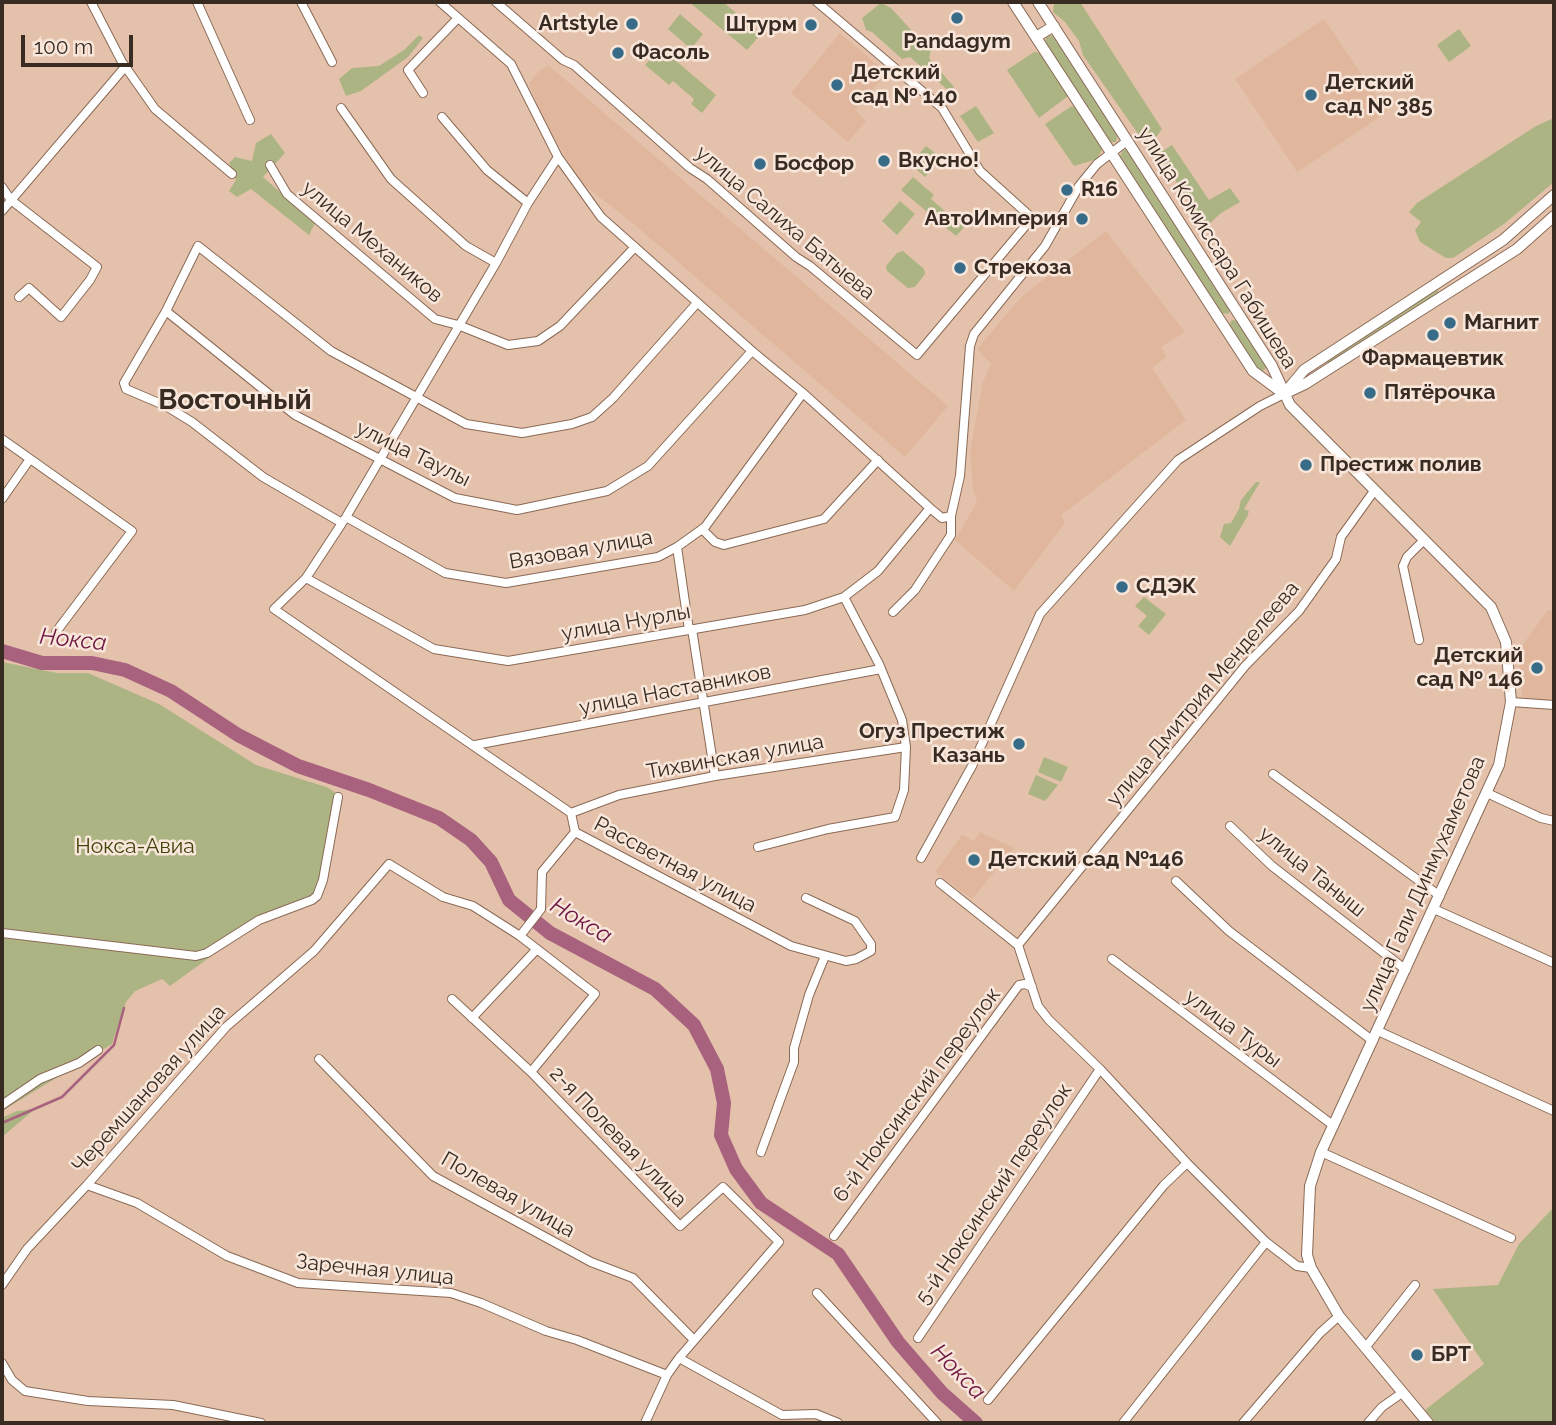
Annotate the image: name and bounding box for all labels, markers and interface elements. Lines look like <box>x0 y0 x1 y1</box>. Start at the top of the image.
marker: Pandagym <box>949 10 965 26</box>
place label: Artstyle <box>539 11 618 37</box>
place label: Штурм <box>725 12 797 38</box>
marker: Artstyle <box>624 16 640 32</box>
marker: Штурм <box>803 17 819 33</box>
scale bar <box>24 21 136 65</box>
place label: Pandagym <box>903 29 1011 55</box>
text: 100 m <box>34 34 93 59</box>
place label: Фасоль <box>632 40 709 66</box>
marker: Фасоль <box>610 45 626 61</box>
place label: Детский сад № 140 <box>851 60 958 110</box>
place label: Детский сад № 385 <box>1325 70 1433 120</box>
marker: Детский сад № 140 <box>829 77 845 93</box>
marker: Детский сад № 385 <box>1303 87 1319 103</box>
street label: улица Комиссара Габишева <box>1132 122 1302 374</box>
street label: улица Салиха Батыева <box>690 141 880 305</box>
place label: Вкусно! <box>898 148 979 174</box>
place label: Босфор <box>774 151 854 177</box>
marker: Вкусно! <box>876 153 892 169</box>
marker: Босфор <box>752 156 768 172</box>
street label: улица Механиков <box>296 176 448 308</box>
place label: R16 <box>1081 177 1118 203</box>
marker: R16 <box>1059 182 1075 198</box>
place label: АвтоИмперия <box>924 206 1068 232</box>
marker: АвтоИмперия <box>1074 211 1090 227</box>
place label: Стрекоза <box>974 255 1071 281</box>
marker: Стрекоза <box>952 260 968 276</box>
place label: Магнит <box>1464 310 1539 336</box>
marker: Магнит <box>1442 315 1458 331</box>
marker: Фармацевтик <box>1425 327 1441 343</box>
place label: Фармацевтик <box>1362 346 1504 372</box>
place label: Пятёрочка <box>1384 380 1496 406</box>
district label: Восточный <box>158 384 312 418</box>
marker: Пятёрочка <box>1362 385 1378 401</box>
street label: улица Таулы <box>352 415 474 493</box>
place label: Престиж полив <box>1320 452 1482 478</box>
marker: Престиж полив <box>1298 457 1314 473</box>
street label: Вязовая улица <box>507 525 655 575</box>
place label: СДЭК <box>1136 574 1196 600</box>
street label: улица Дмитрия Менделеева <box>1101 576 1305 812</box>
marker: СДЭК <box>1114 579 1130 595</box>
street label: улица Нурлы <box>559 599 693 647</box>
water label: Нокса <box>38 623 108 657</box>
place label: Детский сад № 146 <box>1416 643 1523 693</box>
street label: улица Наставников <box>577 659 773 721</box>
marker: Детский сад № 146 <box>1529 660 1545 676</box>
place label: Огуз Престиж Казань <box>859 719 1005 769</box>
street label: Тихвинская улица <box>644 729 826 785</box>
marker: Огуз Престиж Казань <box>1011 736 1027 752</box>
street label: улица Гали Динмухаметова <box>1355 752 1491 1016</box>
street label: Рассветная улица <box>590 812 760 918</box>
street label: улица Таныш <box>1254 821 1370 923</box>
park label: Нокса-Авиа <box>75 834 195 860</box>
place label: Детский сад №146 <box>988 847 1184 873</box>
marker: Детский сад №146 <box>966 852 982 868</box>
water label: Нокса <box>545 892 617 950</box>
street label: 6-й Ноксинский переулок <box>828 983 1006 1207</box>
street label: улица Туры <box>1180 984 1286 1074</box>
street label: Черемшановая улица <box>67 1000 231 1178</box>
street label: 2-я Полевая улица <box>544 1061 692 1213</box>
street label: 5-й Ноксинский переулок <box>911 1079 1077 1309</box>
street label: Полевая улица <box>437 1147 579 1243</box>
street label: Заречная улица <box>295 1249 455 1291</box>
water label: Нокса <box>925 1338 991 1406</box>
place label: БРТ <box>1431 1342 1471 1368</box>
marker: БРТ <box>1409 1347 1425 1363</box>

